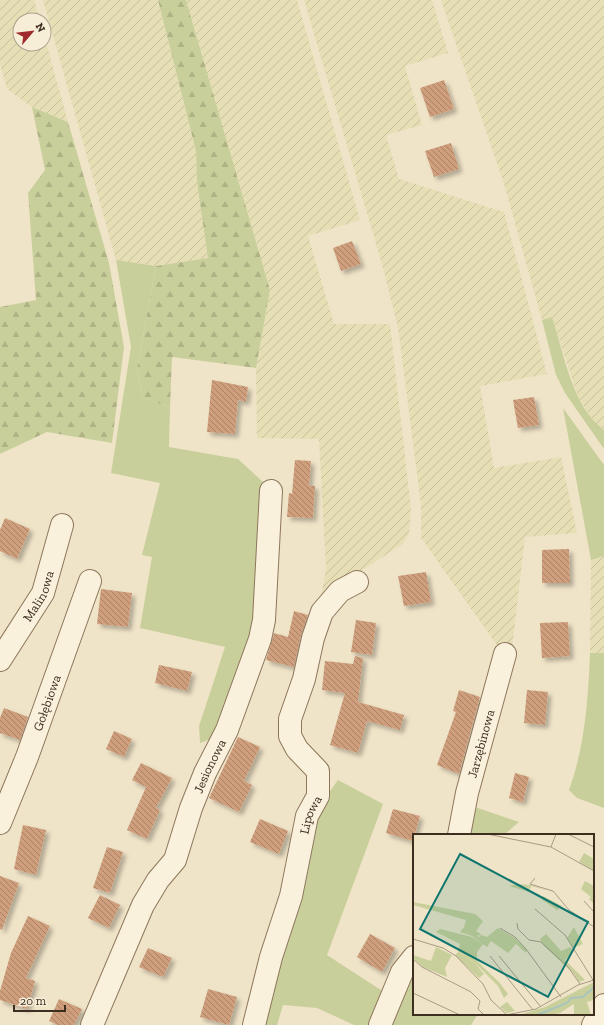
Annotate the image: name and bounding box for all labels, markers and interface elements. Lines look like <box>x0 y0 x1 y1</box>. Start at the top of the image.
north arrow <box>12 12 52 52</box>
text: N <box>33 21 48 35</box>
street label: Malinowa <box>19 568 57 624</box>
street label: Gołębiowa <box>29 672 64 733</box>
street label: Jarzębinowa <box>464 707 497 779</box>
street label: Jesionowa <box>190 736 229 795</box>
street label: Lipowa <box>296 792 325 835</box>
inset map <box>413 834 594 1015</box>
scale bar <box>14 987 65 1013</box>
text: 20 m <box>20 994 47 1008</box>

